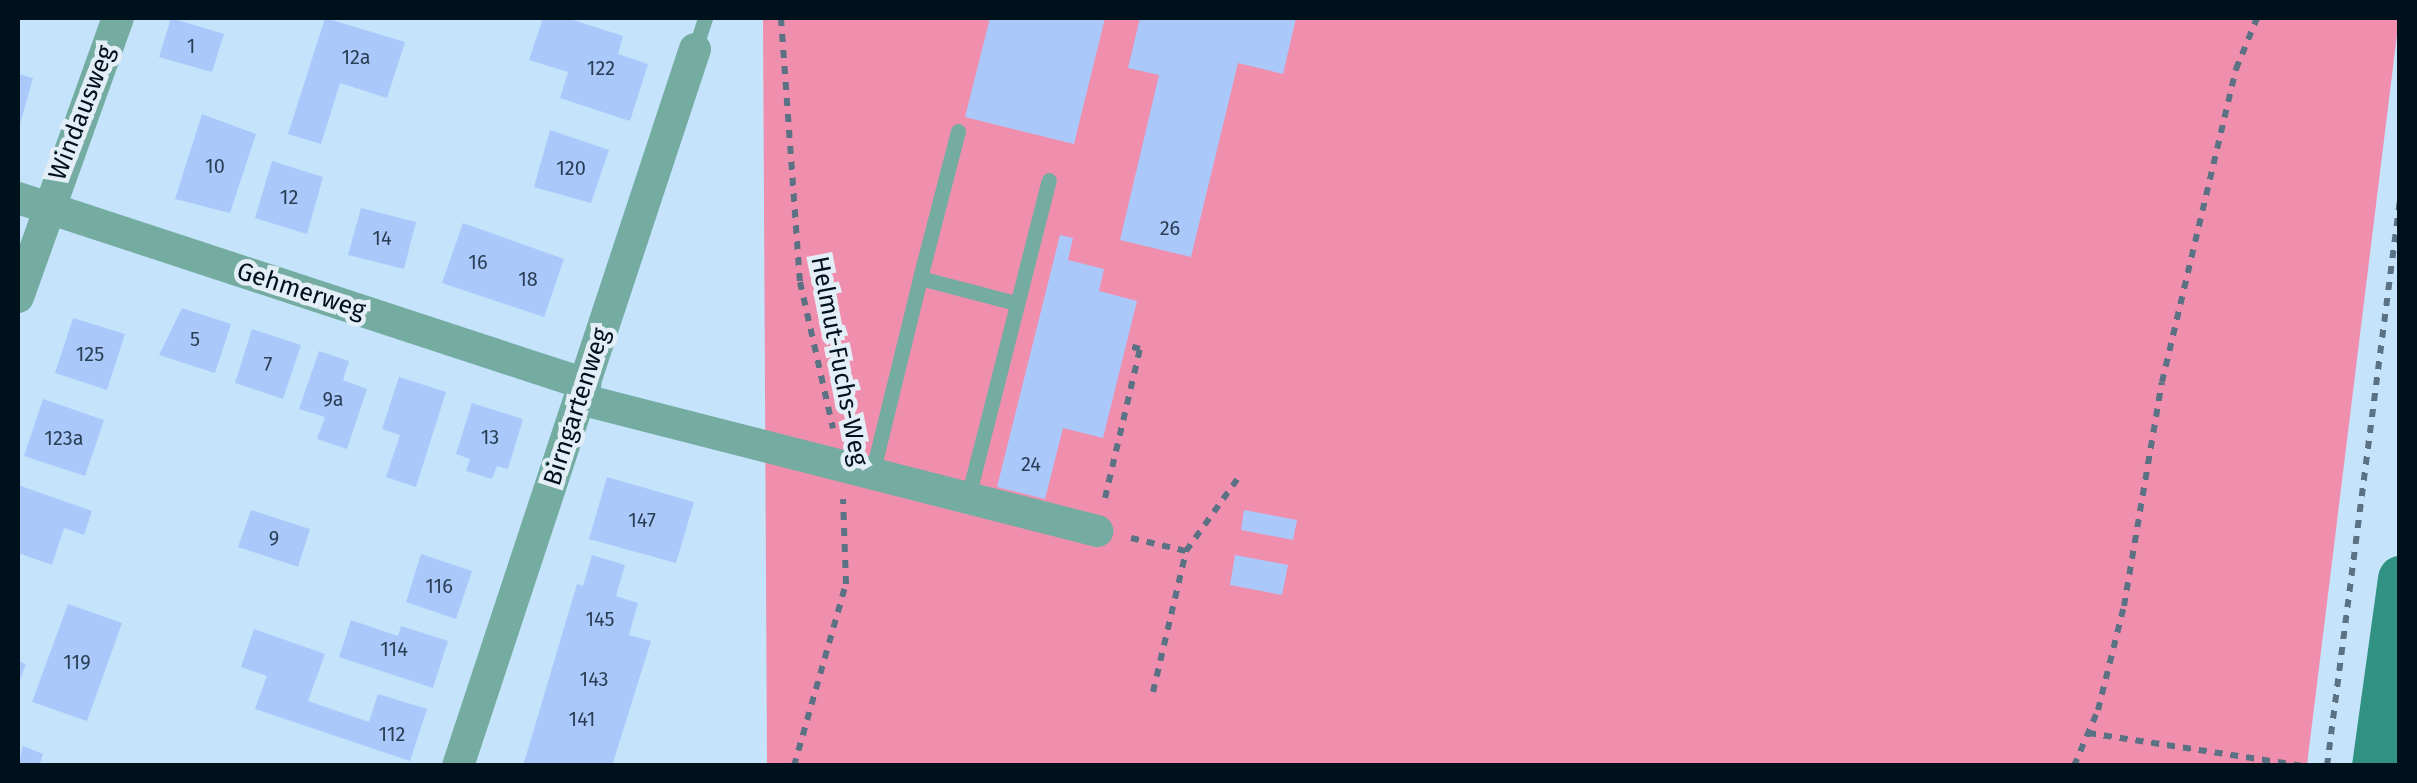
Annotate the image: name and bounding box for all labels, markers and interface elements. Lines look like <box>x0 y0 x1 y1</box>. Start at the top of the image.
house number: 1 <box>187 34 195 58</box>
street label: Windausweg <box>43 42 121 184</box>
house number: 12a <box>341 45 371 69</box>
house number: 122 <box>587 56 615 80</box>
house number: 10 <box>205 154 225 178</box>
house number: 120 <box>556 156 586 180</box>
house number: 12 <box>280 185 298 209</box>
house number: 26 <box>1160 216 1180 240</box>
house number: 14 <box>372 226 392 250</box>
house number: 16 <box>468 250 488 274</box>
street label: Helmut-Fuchs-Weg <box>804 254 874 468</box>
street label: Gehmerweg <box>233 256 369 326</box>
house number: 18 <box>518 267 538 291</box>
street label: Birngartenweg <box>537 324 617 490</box>
house number: 5 <box>190 327 200 351</box>
house number: 125 <box>76 342 104 366</box>
house number: 7 <box>264 352 272 376</box>
house number: 9a <box>322 387 344 411</box>
house number: 13 <box>481 425 499 449</box>
house number: 123a <box>44 426 84 450</box>
house number: 24 <box>1021 452 1041 476</box>
house number: 147 <box>628 508 656 532</box>
house number: 9 <box>269 526 279 550</box>
house number: 116 <box>425 574 453 598</box>
house number: 145 <box>585 607 615 631</box>
house number: 114 <box>380 637 408 661</box>
house number: 119 <box>63 650 91 674</box>
house number: 143 <box>580 667 608 691</box>
house number: 141 <box>569 707 595 731</box>
house number: 112 <box>379 722 405 746</box>

